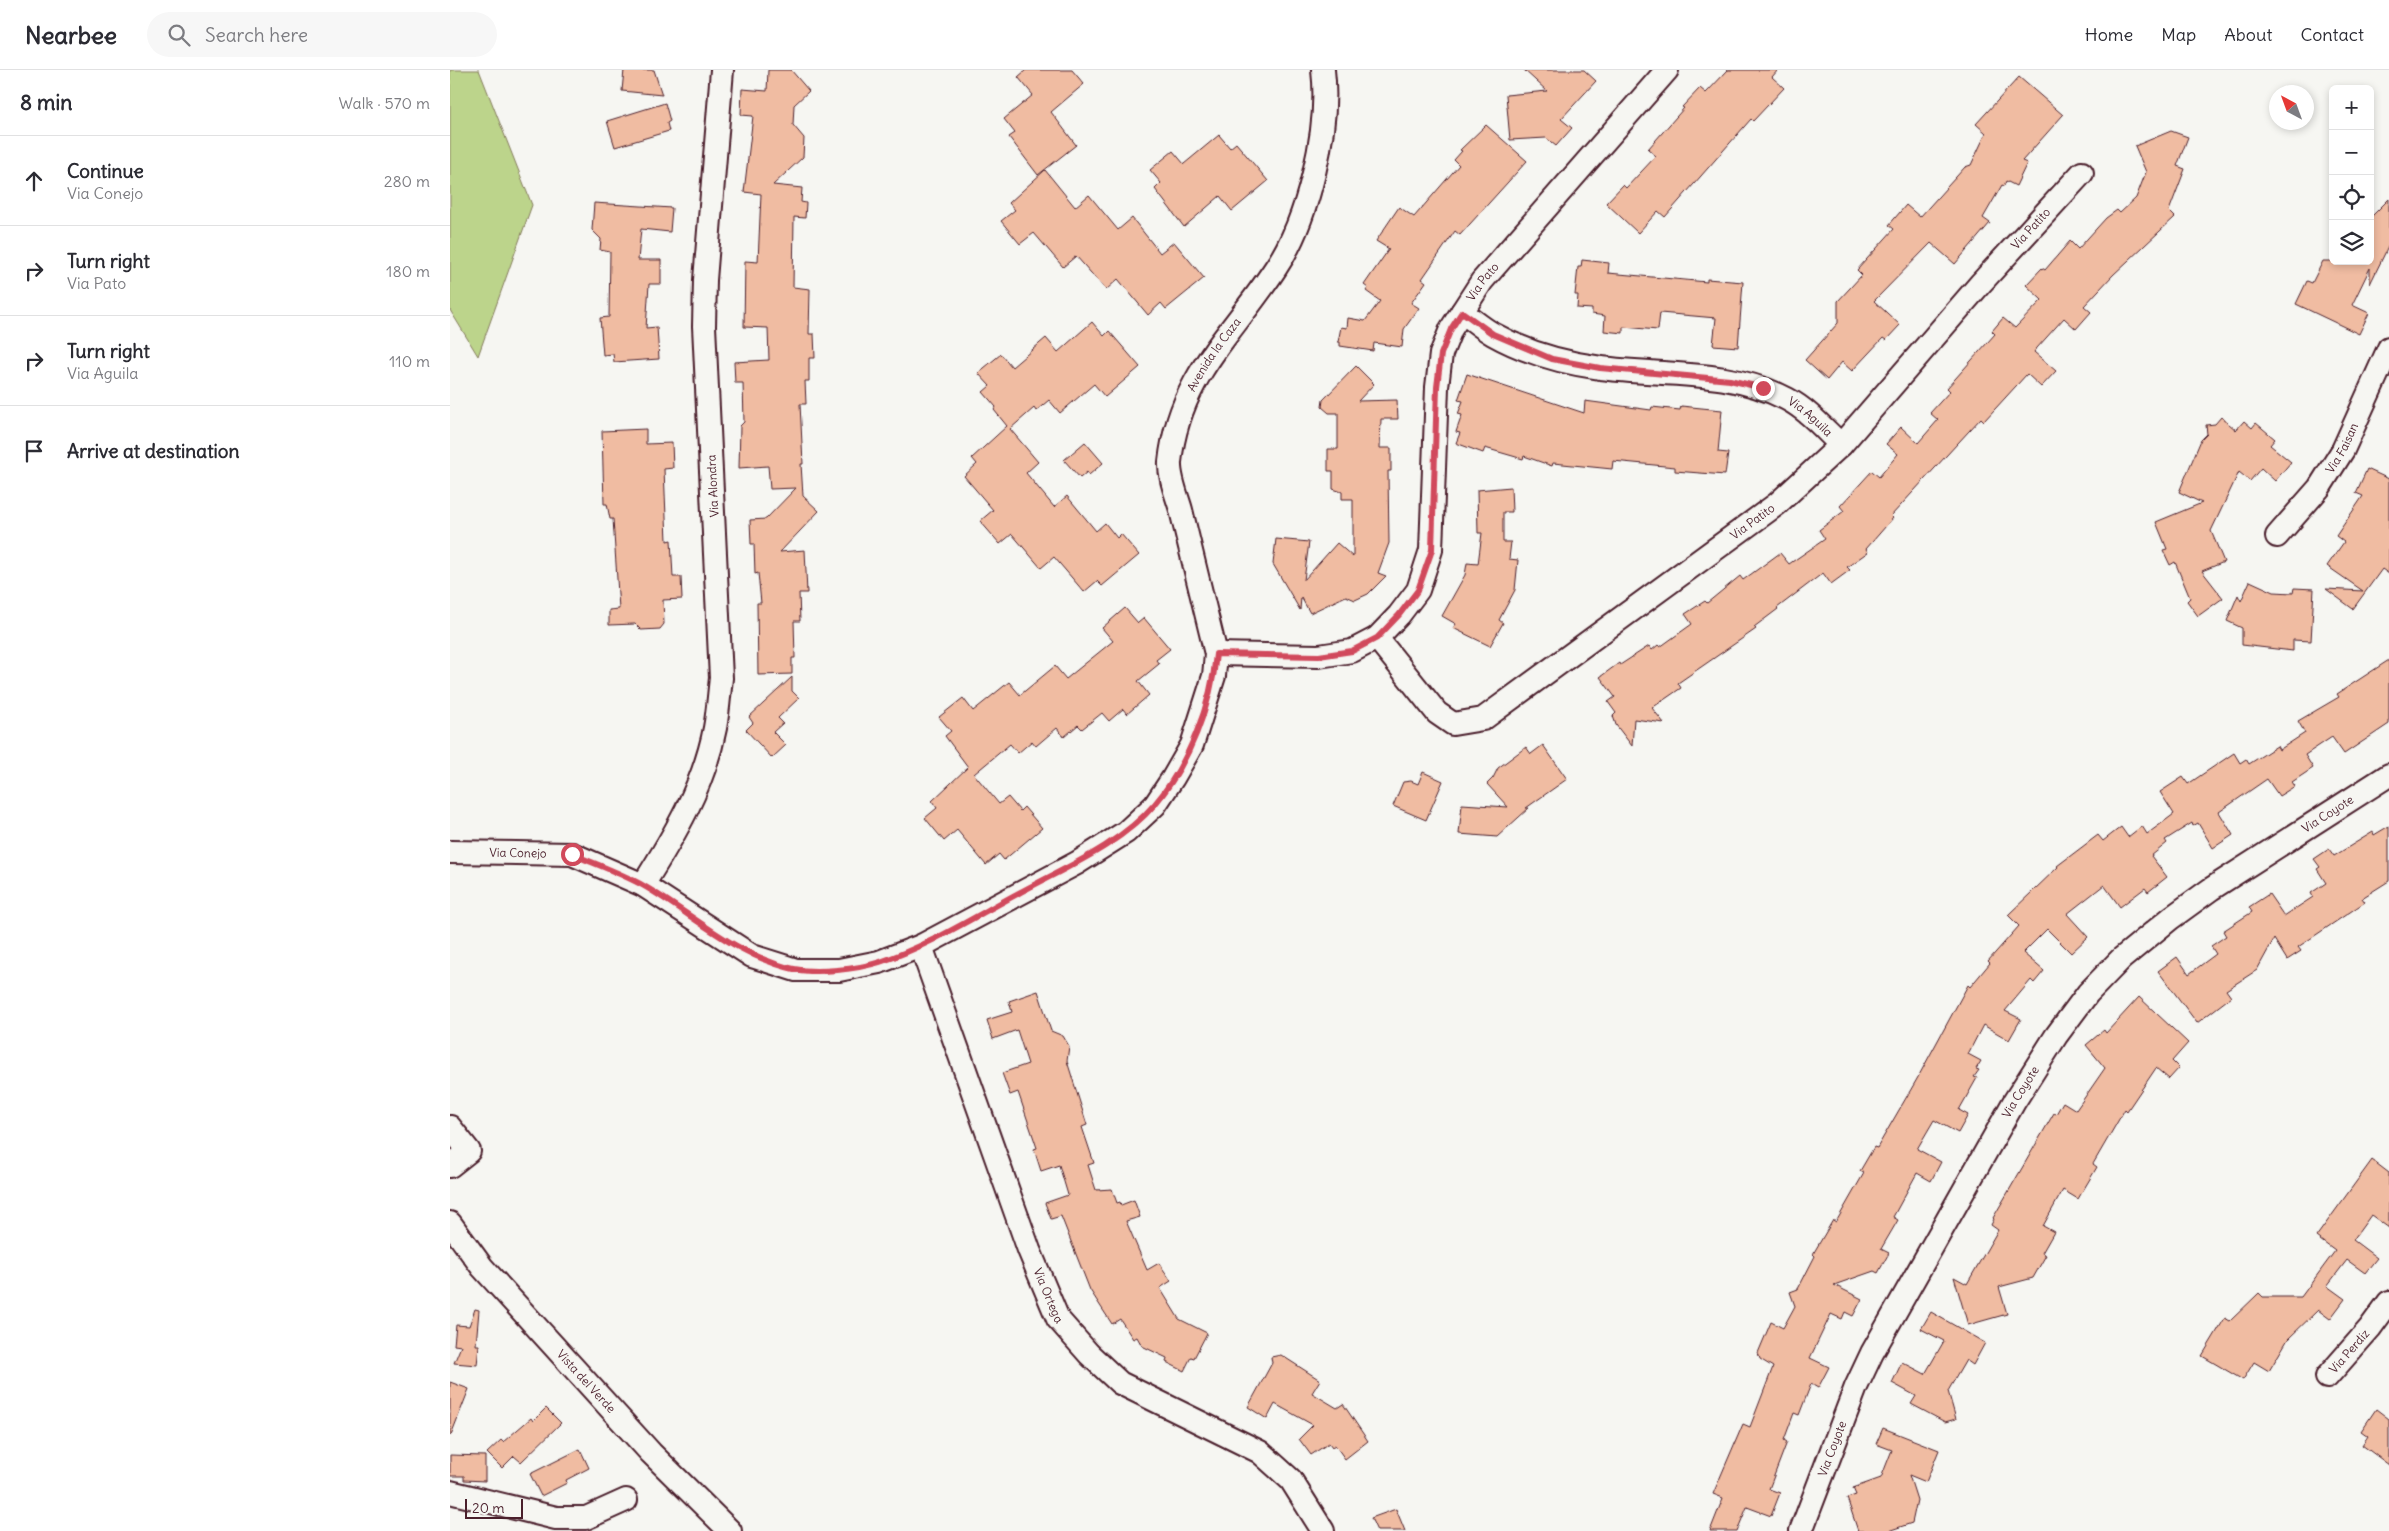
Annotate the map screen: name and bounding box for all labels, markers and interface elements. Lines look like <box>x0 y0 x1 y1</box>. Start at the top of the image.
search box <box>147 12 497 57</box>
text: Nearbee <box>25 20 117 50</box>
icon: search <box>165 21 193 49</box>
text: Search here <box>205 23 308 47</box>
text: Home <box>2085 23 2133 46</box>
text: Map <box>2161 23 2196 46</box>
text: About <box>2224 23 2272 46</box>
text: Contact <box>2300 23 2364 46</box>
north arrow <box>2269 85 2314 130</box>
map controls <box>2329 85 2374 265</box>
button: + <box>2329 85 2374 130</box>
text: 8 min <box>20 89 72 116</box>
text: Walk · 570 m <box>339 93 430 113</box>
button: − <box>2329 130 2374 175</box>
text: Continue <box>67 159 144 183</box>
icon: ahead <box>20 167 48 195</box>
text: 280 m <box>384 171 430 191</box>
button: locate <box>2329 175 2374 220</box>
text: Via Conejo <box>67 183 143 203</box>
street label: Via Patito <box>2008 204 2054 252</box>
button: layers <box>2329 220 2374 265</box>
text: Turn right <box>67 249 150 273</box>
icon: right <box>20 257 48 285</box>
street label: Via Pato <box>1463 259 1502 304</box>
text: 180 m <box>386 261 430 281</box>
text: Via Pato <box>67 273 126 293</box>
street label: Avenida la Caza <box>1183 314 1244 394</box>
text: Turn right <box>67 339 150 363</box>
icon: right <box>20 347 48 375</box>
text: 110 m <box>389 351 430 371</box>
text: Via Aguila <box>67 363 138 383</box>
route end <box>1752 377 1775 400</box>
street label: Via Aguila <box>1786 393 1836 440</box>
street label: Via Faisan <box>2322 420 2361 476</box>
icon: arrive <box>20 437 48 465</box>
text: Arrive at destination <box>67 439 240 463</box>
street label: Via Alondra <box>703 454 722 518</box>
street label: Via Patito <box>1727 500 1778 543</box>
street label: Via Coyote <box>2299 792 2356 836</box>
route start <box>561 843 584 866</box>
street label: Via Conejo <box>489 845 547 861</box>
street label: Via Coyote <box>1999 1063 2042 1120</box>
street label: Via Ortega <box>1030 1266 1066 1326</box>
street label: Via Perdiz <box>2326 1326 2372 1376</box>
street label: Vista del Verde <box>554 1346 619 1416</box>
street label: Via Coyote <box>1815 1419 1849 1479</box>
scale bar <box>465 1496 522 1519</box>
text: 20 m <box>472 1499 505 1517</box>

